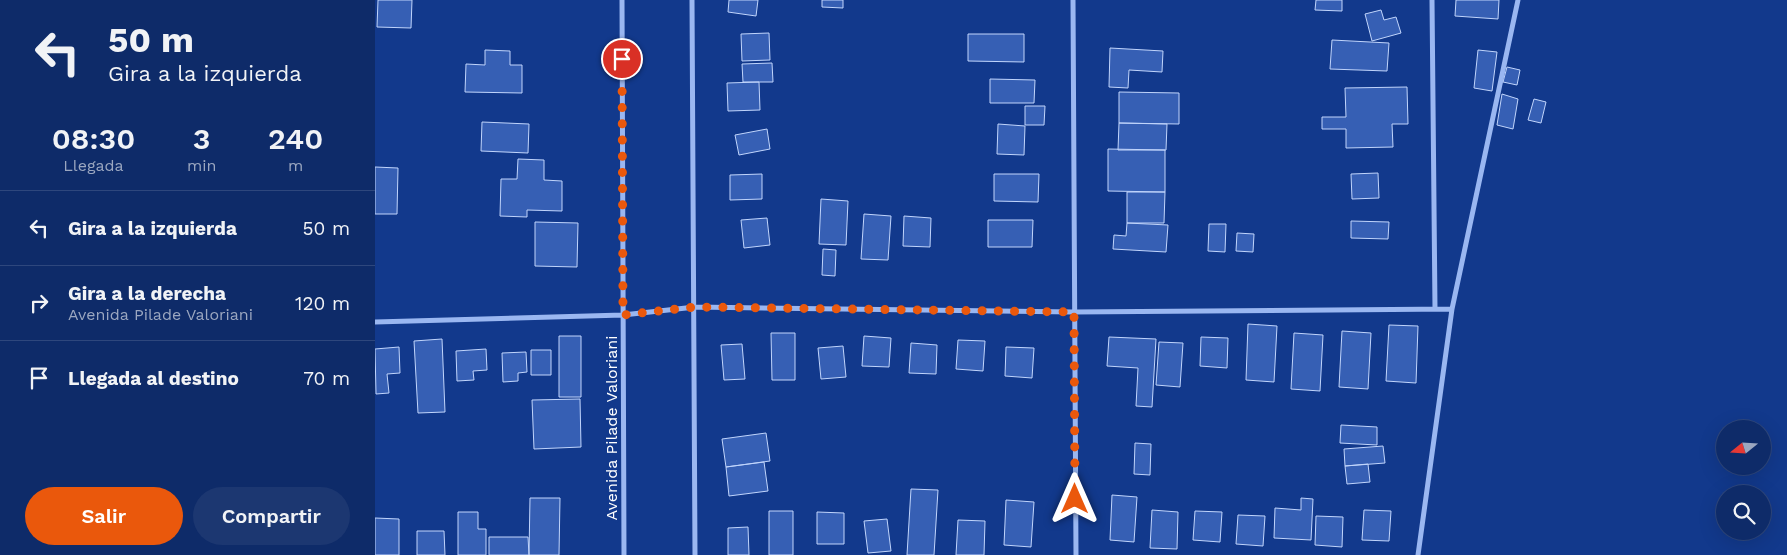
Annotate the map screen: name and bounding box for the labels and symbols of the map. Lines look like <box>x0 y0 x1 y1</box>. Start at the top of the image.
pin <box>601 38 643 80</box>
street label: Avenida Pilade Valoriani <box>602 335 621 521</box>
north arrow <box>1716 420 1771 475</box>
position arrow <box>1048 472 1100 524</box>

